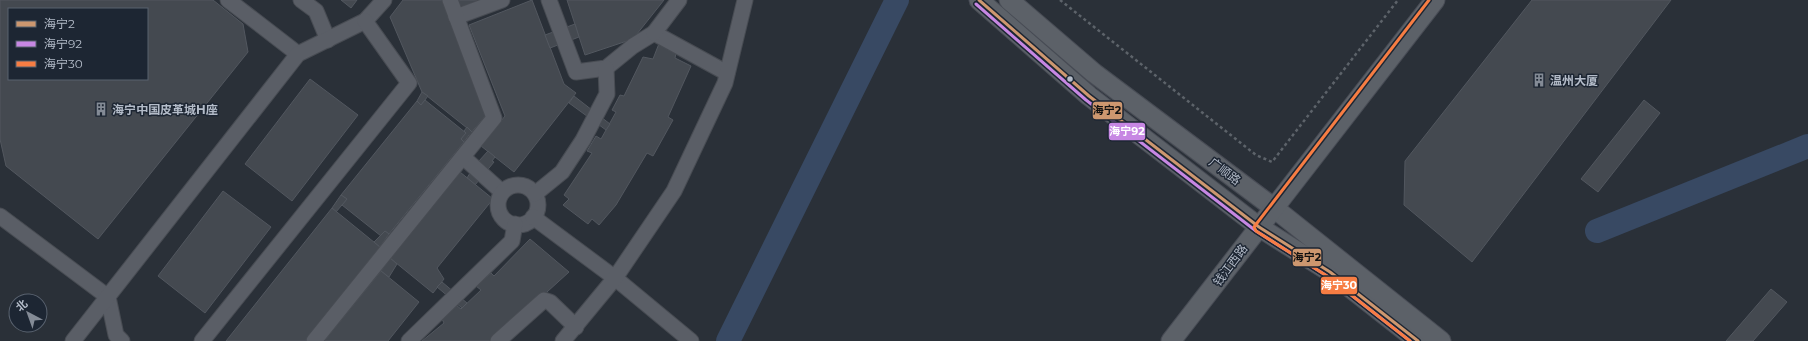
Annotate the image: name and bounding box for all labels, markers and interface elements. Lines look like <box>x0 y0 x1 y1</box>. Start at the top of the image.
legend <box>8 8 148 80</box>
text: 海宁2 <box>44 16 75 31</box>
text: 海宁92 <box>44 36 82 51</box>
text: 海宁30 <box>44 56 83 71</box>
building icon: 温州大厦 <box>1531 72 1547 88</box>
place label: 温州大厦 <box>1550 73 1598 88</box>
unlabelled marker <box>1065 74 1075 84</box>
building icon: 海宁中国皮革城H座 <box>93 101 109 117</box>
line badge: 海宁2 <box>1092 101 1123 120</box>
place label: 海宁中国皮革城H座 <box>112 102 218 117</box>
text: 海宁2 <box>1093 103 1122 117</box>
line badge: 海宁92 <box>1108 122 1146 141</box>
text: 海宁92 <box>1109 124 1145 138</box>
street label: 广顺路 <box>1206 154 1244 188</box>
street label: 钱江西路 <box>1210 241 1250 289</box>
line badge: 海宁2 <box>1292 248 1322 267</box>
text: 海宁2 <box>1293 250 1322 264</box>
line badge: 海宁30 <box>1320 276 1358 295</box>
text: 海宁30 <box>1321 278 1358 292</box>
north arrow <box>8 293 48 333</box>
text: 北 <box>13 297 30 314</box>

